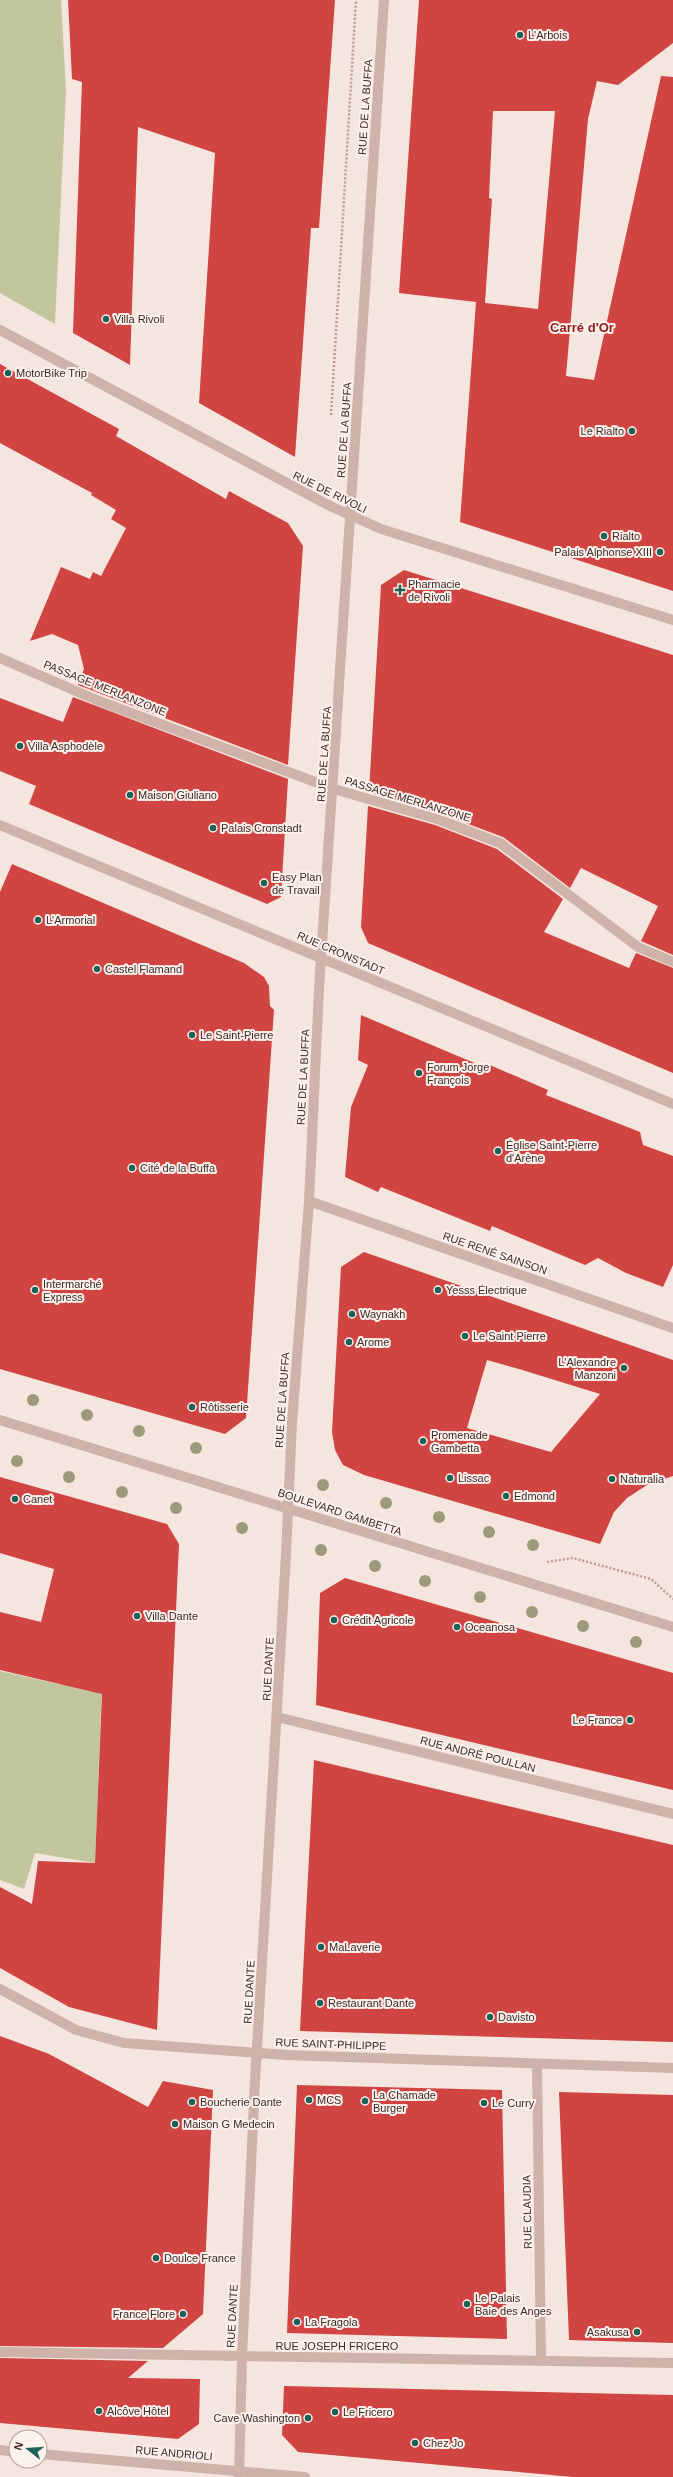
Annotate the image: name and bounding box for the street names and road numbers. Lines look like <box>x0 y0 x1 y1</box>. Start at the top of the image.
street label: RUE DE LA BUFFA <box>356 58 374 155</box>
street label: RUE DE LA BUFFA <box>335 381 353 478</box>
street label: RUE DE RIVOLI <box>291 469 369 515</box>
street label: PASSAGE MERLANZONE <box>42 658 168 718</box>
street label: RUE DE LA BUFFA <box>315 705 333 802</box>
street label: PASSAGE MERLANZONE <box>344 774 472 824</box>
street label: RUE CRONSTADT <box>295 929 387 977</box>
street label: RUE DE LA BUFFA <box>294 1028 312 1125</box>
street label: RUE RENÉ SAINSON <box>441 1230 549 1276</box>
street label: RUE DE LA BUFFA <box>273 1351 291 1448</box>
street label: BOULEVARD GAMBETTA <box>276 1486 404 1538</box>
street label: RUE DANTE <box>260 1637 276 1701</box>
street label: RUE ANDRÉ POULLAN <box>419 1734 537 1774</box>
street label: RUE DANTE <box>241 1960 257 2024</box>
street label: RUE SAINT-PHILIPPE <box>275 2036 387 2052</box>
street label: RUE CLAUDIA <box>520 2174 534 2249</box>
street label: RUE DANTE <box>224 2284 240 2348</box>
street label: RUE JOSEPH FRICERO <box>276 2340 399 2352</box>
street label: RUE ANDRIOLI <box>135 2444 213 2462</box>

